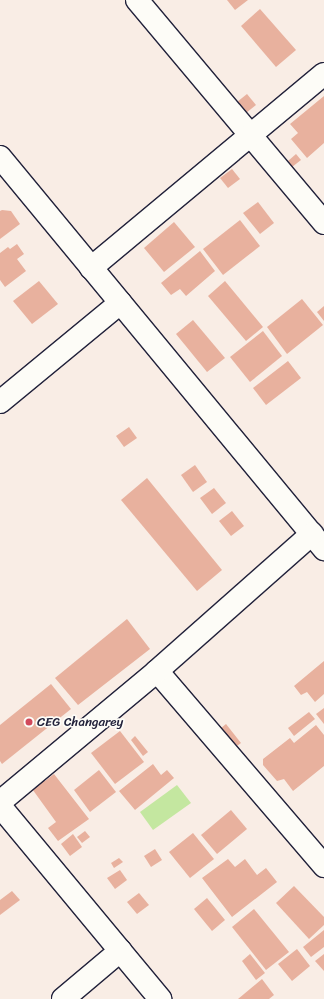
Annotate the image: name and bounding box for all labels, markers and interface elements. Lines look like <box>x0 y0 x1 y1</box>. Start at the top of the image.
place label: CEG Changarey <box>37 714 124 730</box>
marker: CEG Changarey <box>24 717 34 727</box>

